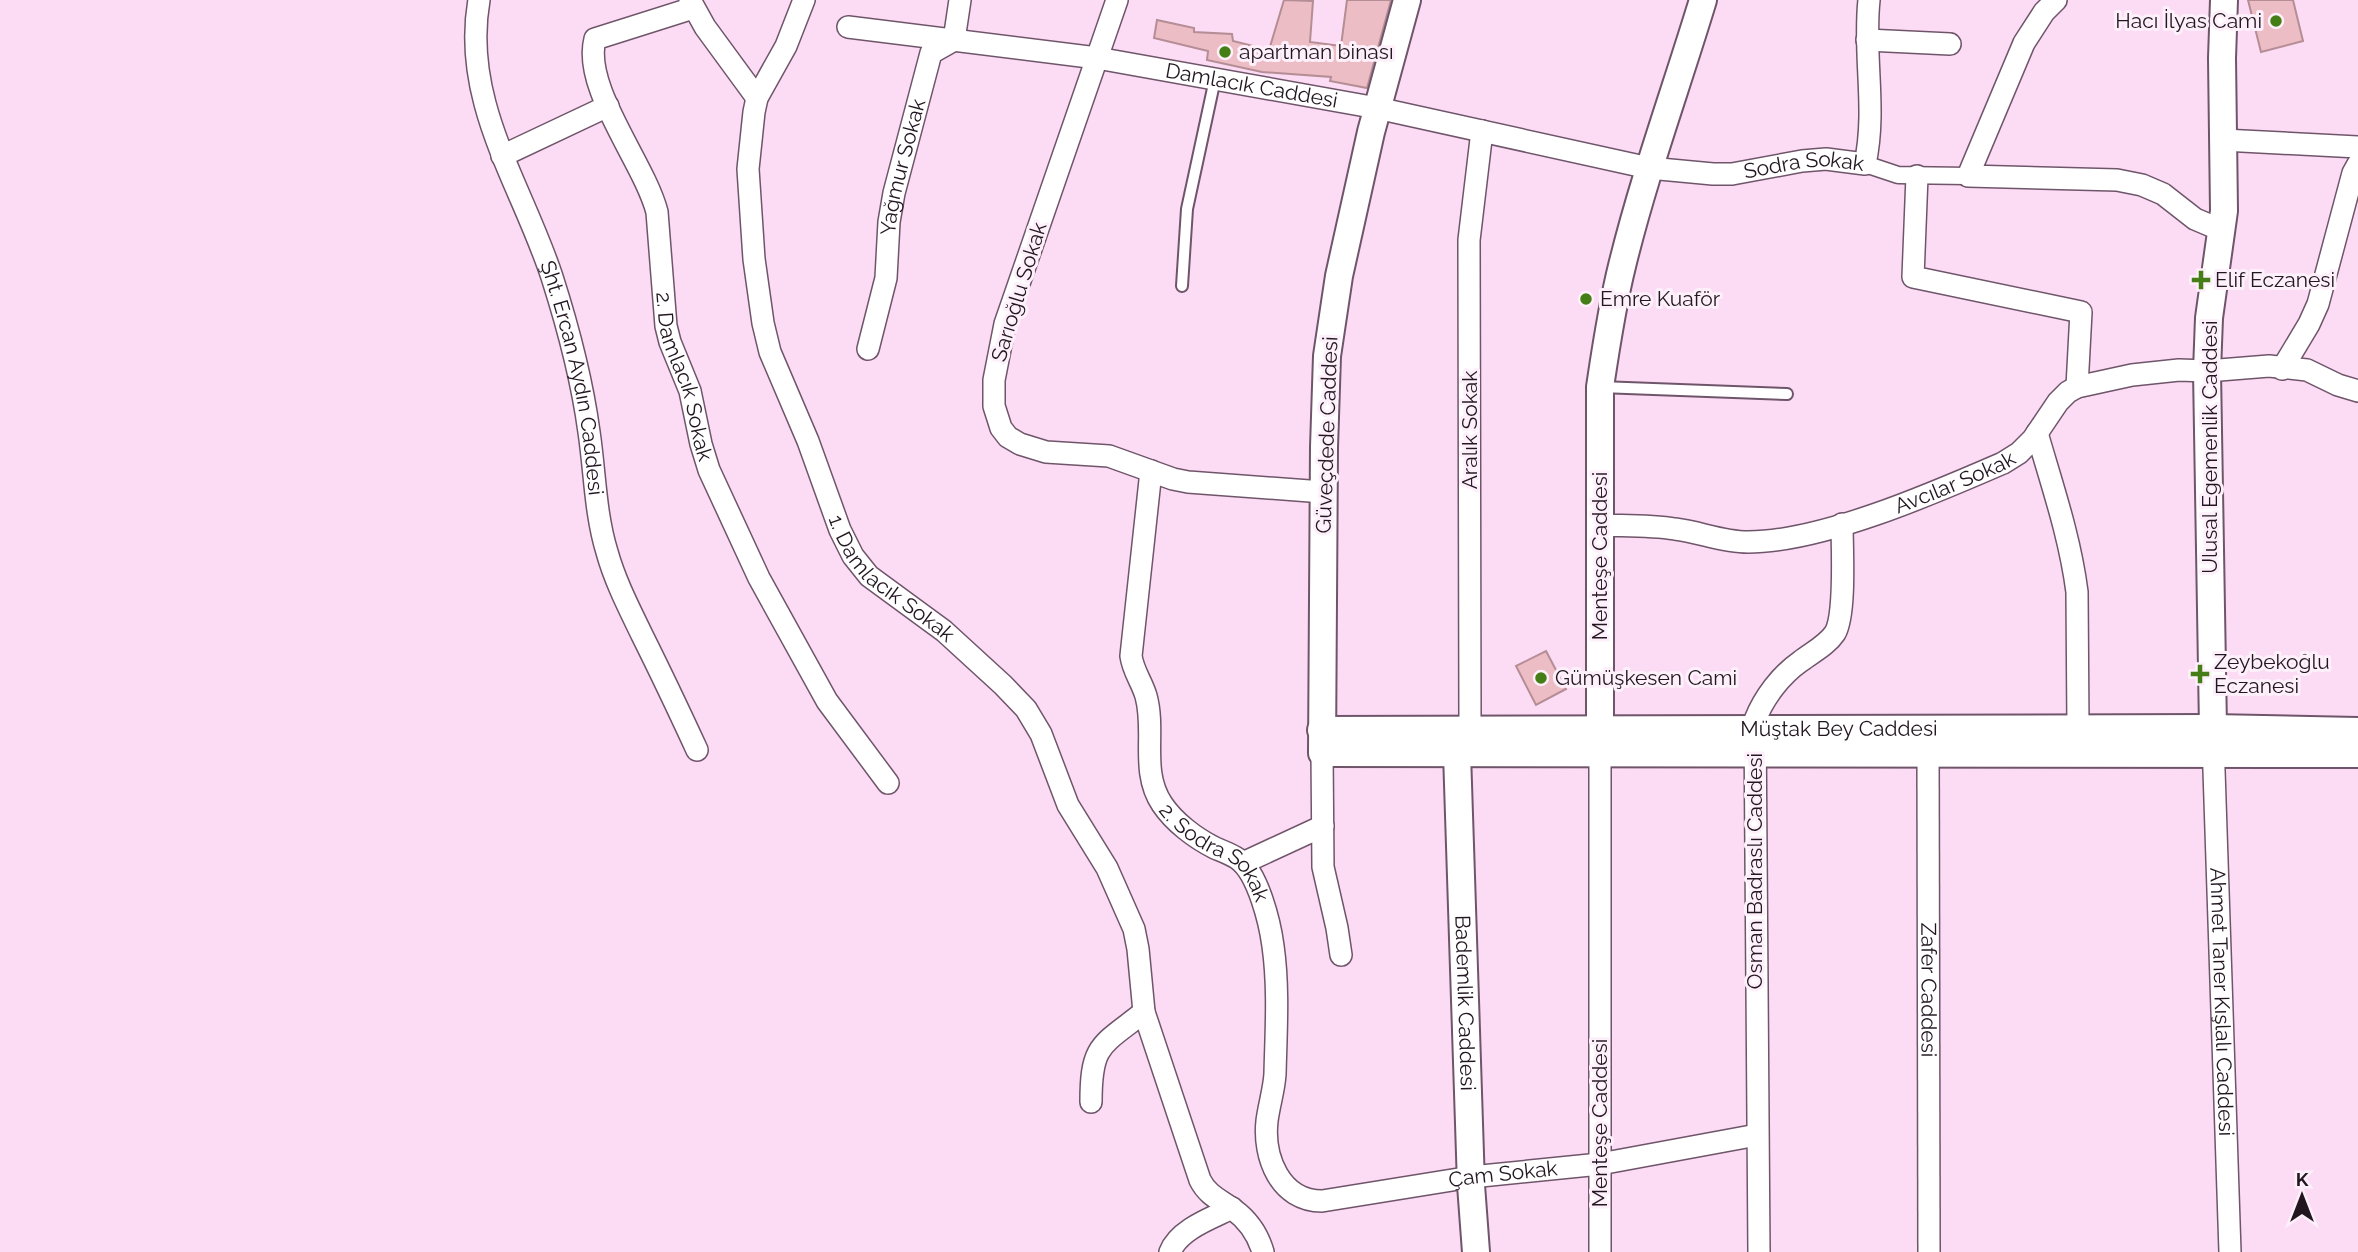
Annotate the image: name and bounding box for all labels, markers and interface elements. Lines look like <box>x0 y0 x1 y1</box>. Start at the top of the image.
place label: Hacı İlyas Cami <box>2115 8 2262 33</box>
marker: Hacı İlyas Cami <box>2268 13 2284 29</box>
place label: apartman binası <box>1239 39 1394 64</box>
marker: apartman binası <box>1217 44 1233 60</box>
street label: Damlacık Caddesi <box>1164 57 1340 113</box>
street label: Yağmur Sokak <box>875 96 930 236</box>
street label: Sodra Sokak <box>1742 146 1866 184</box>
street label: Sarıoğlu Sokak <box>986 219 1052 364</box>
street label: Şht. Ercan Aydın Caddesi <box>535 257 609 497</box>
place label: Elif Eczanesi <box>2215 267 2335 292</box>
marker: Elif Eczanesi <box>2193 272 2209 288</box>
place label: Emre Kuaför <box>1600 286 1721 311</box>
street label: 2. Damlacık Sokak <box>651 291 718 464</box>
marker: Emre Kuaför <box>1578 291 1594 307</box>
street label: Ulusal Egemenlik Caddesi <box>2197 320 2222 574</box>
street label: Güveçdede Caddesi <box>1311 336 1342 534</box>
street label: Aralık Sokak <box>1457 371 1482 489</box>
street label: Avcılar Sokak <box>1891 445 2020 518</box>
street label: Menteşe Caddesi <box>1587 472 1612 640</box>
street label: 1. Damlacık Sokak <box>824 512 960 647</box>
place label: Zeybekoğlu Eczanesi <box>2214 649 2330 698</box>
place label: Gümüşkesen Cami <box>1555 665 1737 690</box>
marker: Zeybekoğlu Eczanesi <box>2192 666 2208 682</box>
marker: Gümüşkesen Cami <box>1533 670 1549 686</box>
street label: Müştak Bey Caddesi <box>1740 716 1938 741</box>
street label: Osman Badraslı Caddesi <box>1742 753 1767 989</box>
street label: 2. Sodra Sokak <box>1154 798 1275 905</box>
street label: Ahmet Taner Kışlalı Caddesi <box>2205 867 2239 1137</box>
street label: Bademlik Caddesi <box>1450 914 1481 1091</box>
street label: Zafer Caddesi <box>1916 923 1942 1057</box>
street label: Menteşe Caddesi <box>1587 1039 1612 1207</box>
street label: Çam Sokak <box>1447 1155 1559 1192</box>
north arrow <box>2267 1161 2337 1231</box>
text: K <box>2296 1168 2309 1190</box>

